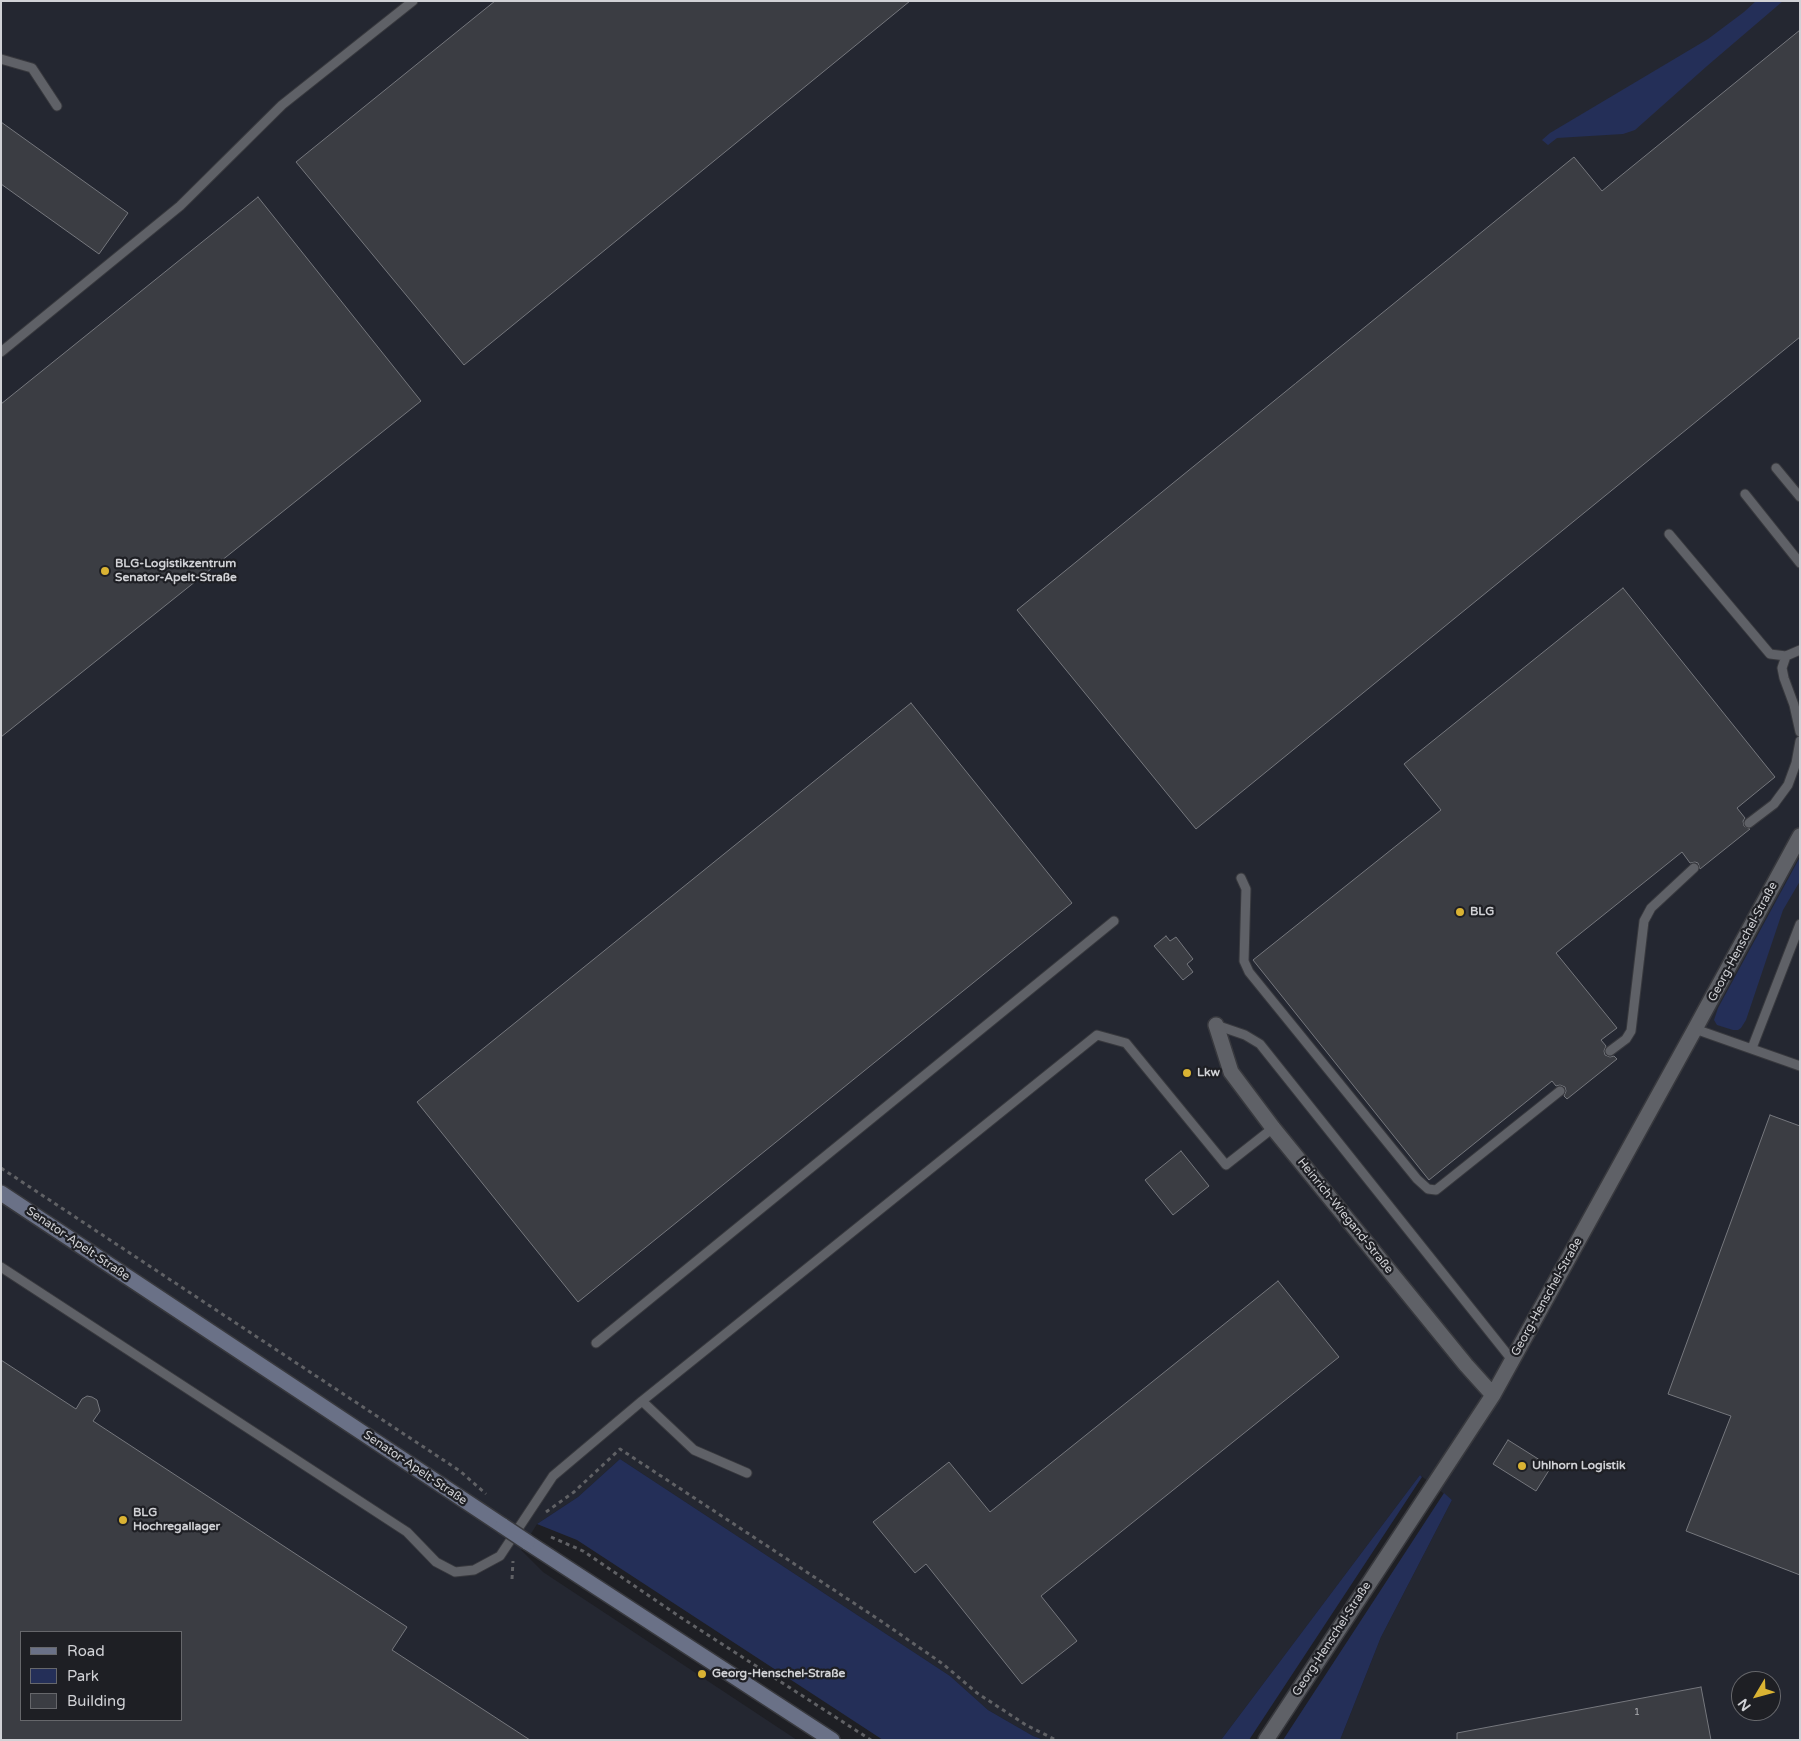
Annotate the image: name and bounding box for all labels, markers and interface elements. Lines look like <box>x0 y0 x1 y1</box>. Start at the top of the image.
place label: BLG-Logistikzentrum Senator-Apelt-Straße <box>115 557 237 585</box>
marker: BLG-Logistikzentrum Senator-Apelt-Straße <box>99 565 111 577</box>
street label: Georg-Henschel-Straße <box>1705 880 1781 1004</box>
place label: BLG <box>1470 905 1494 919</box>
marker: BLG <box>1454 906 1466 918</box>
place label: Lkw <box>1197 1066 1220 1080</box>
marker: Lkw <box>1181 1067 1193 1079</box>
street label: Heinrich-Wiegand-Straße <box>1294 1155 1396 1277</box>
street label: Senator-Apelt-Straße <box>23 1204 133 1284</box>
street label: Georg-Henschel-Straße <box>1508 1235 1586 1359</box>
street label: Senator-Apelt-Straße <box>360 1428 470 1508</box>
place label: Uhlhorn Logistik <box>1532 1459 1625 1473</box>
marker: Uhlhorn Logistik <box>1516 1460 1528 1472</box>
place label: BLG Hochregallager <box>133 1506 220 1534</box>
marker: BLG Hochregallager <box>117 1514 129 1526</box>
street label: Georg-Henschel-Straße <box>1290 1579 1374 1699</box>
legend <box>20 1631 182 1721</box>
text: Road <box>67 1642 105 1660</box>
text: Park <box>67 1667 99 1685</box>
place label: Georg-Henschel-Straße <box>712 1667 845 1681</box>
marker: Georg-Henschel-Straße <box>696 1668 708 1680</box>
north arrow <box>1731 1671 1781 1721</box>
text: Building <box>67 1692 126 1710</box>
text: N <box>1734 1695 1755 1714</box>
house number: 1 <box>1634 1706 1640 1718</box>

